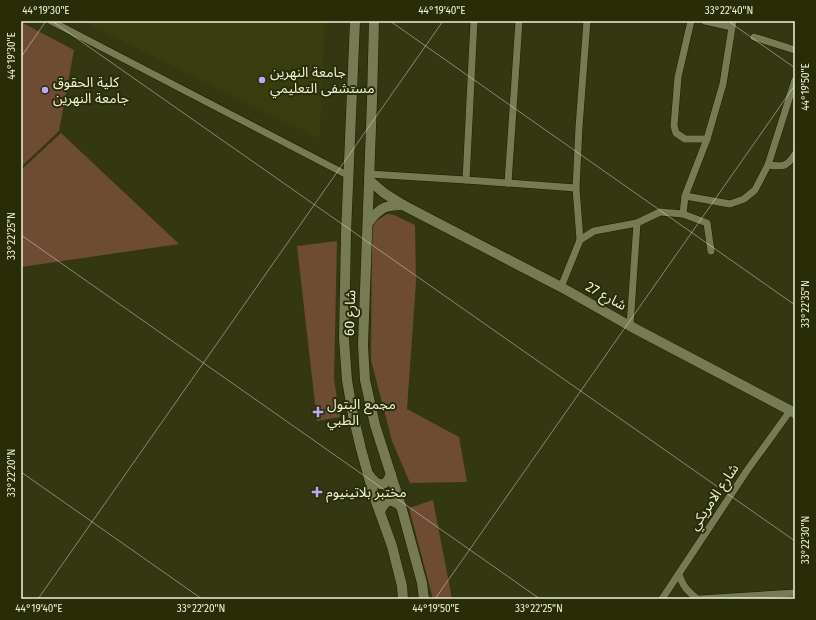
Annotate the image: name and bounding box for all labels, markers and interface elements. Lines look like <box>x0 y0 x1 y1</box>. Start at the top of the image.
text: 44°19'30"E <box>22 5 70 17</box>
text: 44°19'40"E <box>418 5 466 17</box>
text: 33°22'40"N <box>705 5 753 17</box>
text: 44°19'30"E <box>6 32 18 80</box>
text: 44°19'50"E <box>800 63 812 111</box>
place label: جامعة النهرين مستشفى التعليمي <box>270 64 375 99</box>
place label: كلية الحقوق جامعة النهرين <box>53 74 129 107</box>
marker: جامعة النهرين مستشفى التعليمي <box>257 75 267 85</box>
marker: كلية الحقوق جامعة النهرين <box>40 85 50 95</box>
text: 33°22'25"N <box>6 212 18 260</box>
street label: شارع 27 <box>582 278 629 316</box>
text: 33°22'35"N <box>800 280 812 328</box>
street label: شارع 60 <box>341 290 361 336</box>
place label: مجمع البتول الطبي <box>327 396 396 431</box>
marker: مجمع البتول الطبي <box>312 406 324 418</box>
text: 33°22'20"N <box>6 449 18 497</box>
street label: شارع الامريكي <box>686 460 744 535</box>
place label: مختبر بلاتينيوم <box>326 484 407 503</box>
marker: مختبر بلاتينيوم <box>311 486 323 498</box>
text: 33°22'30"N <box>800 516 812 564</box>
text: 44°19'40"E <box>15 603 63 615</box>
text: 33°22'20"N <box>177 603 225 615</box>
text: 44°19'50"E <box>412 603 460 615</box>
text: 33°22'25"N <box>515 603 563 615</box>

